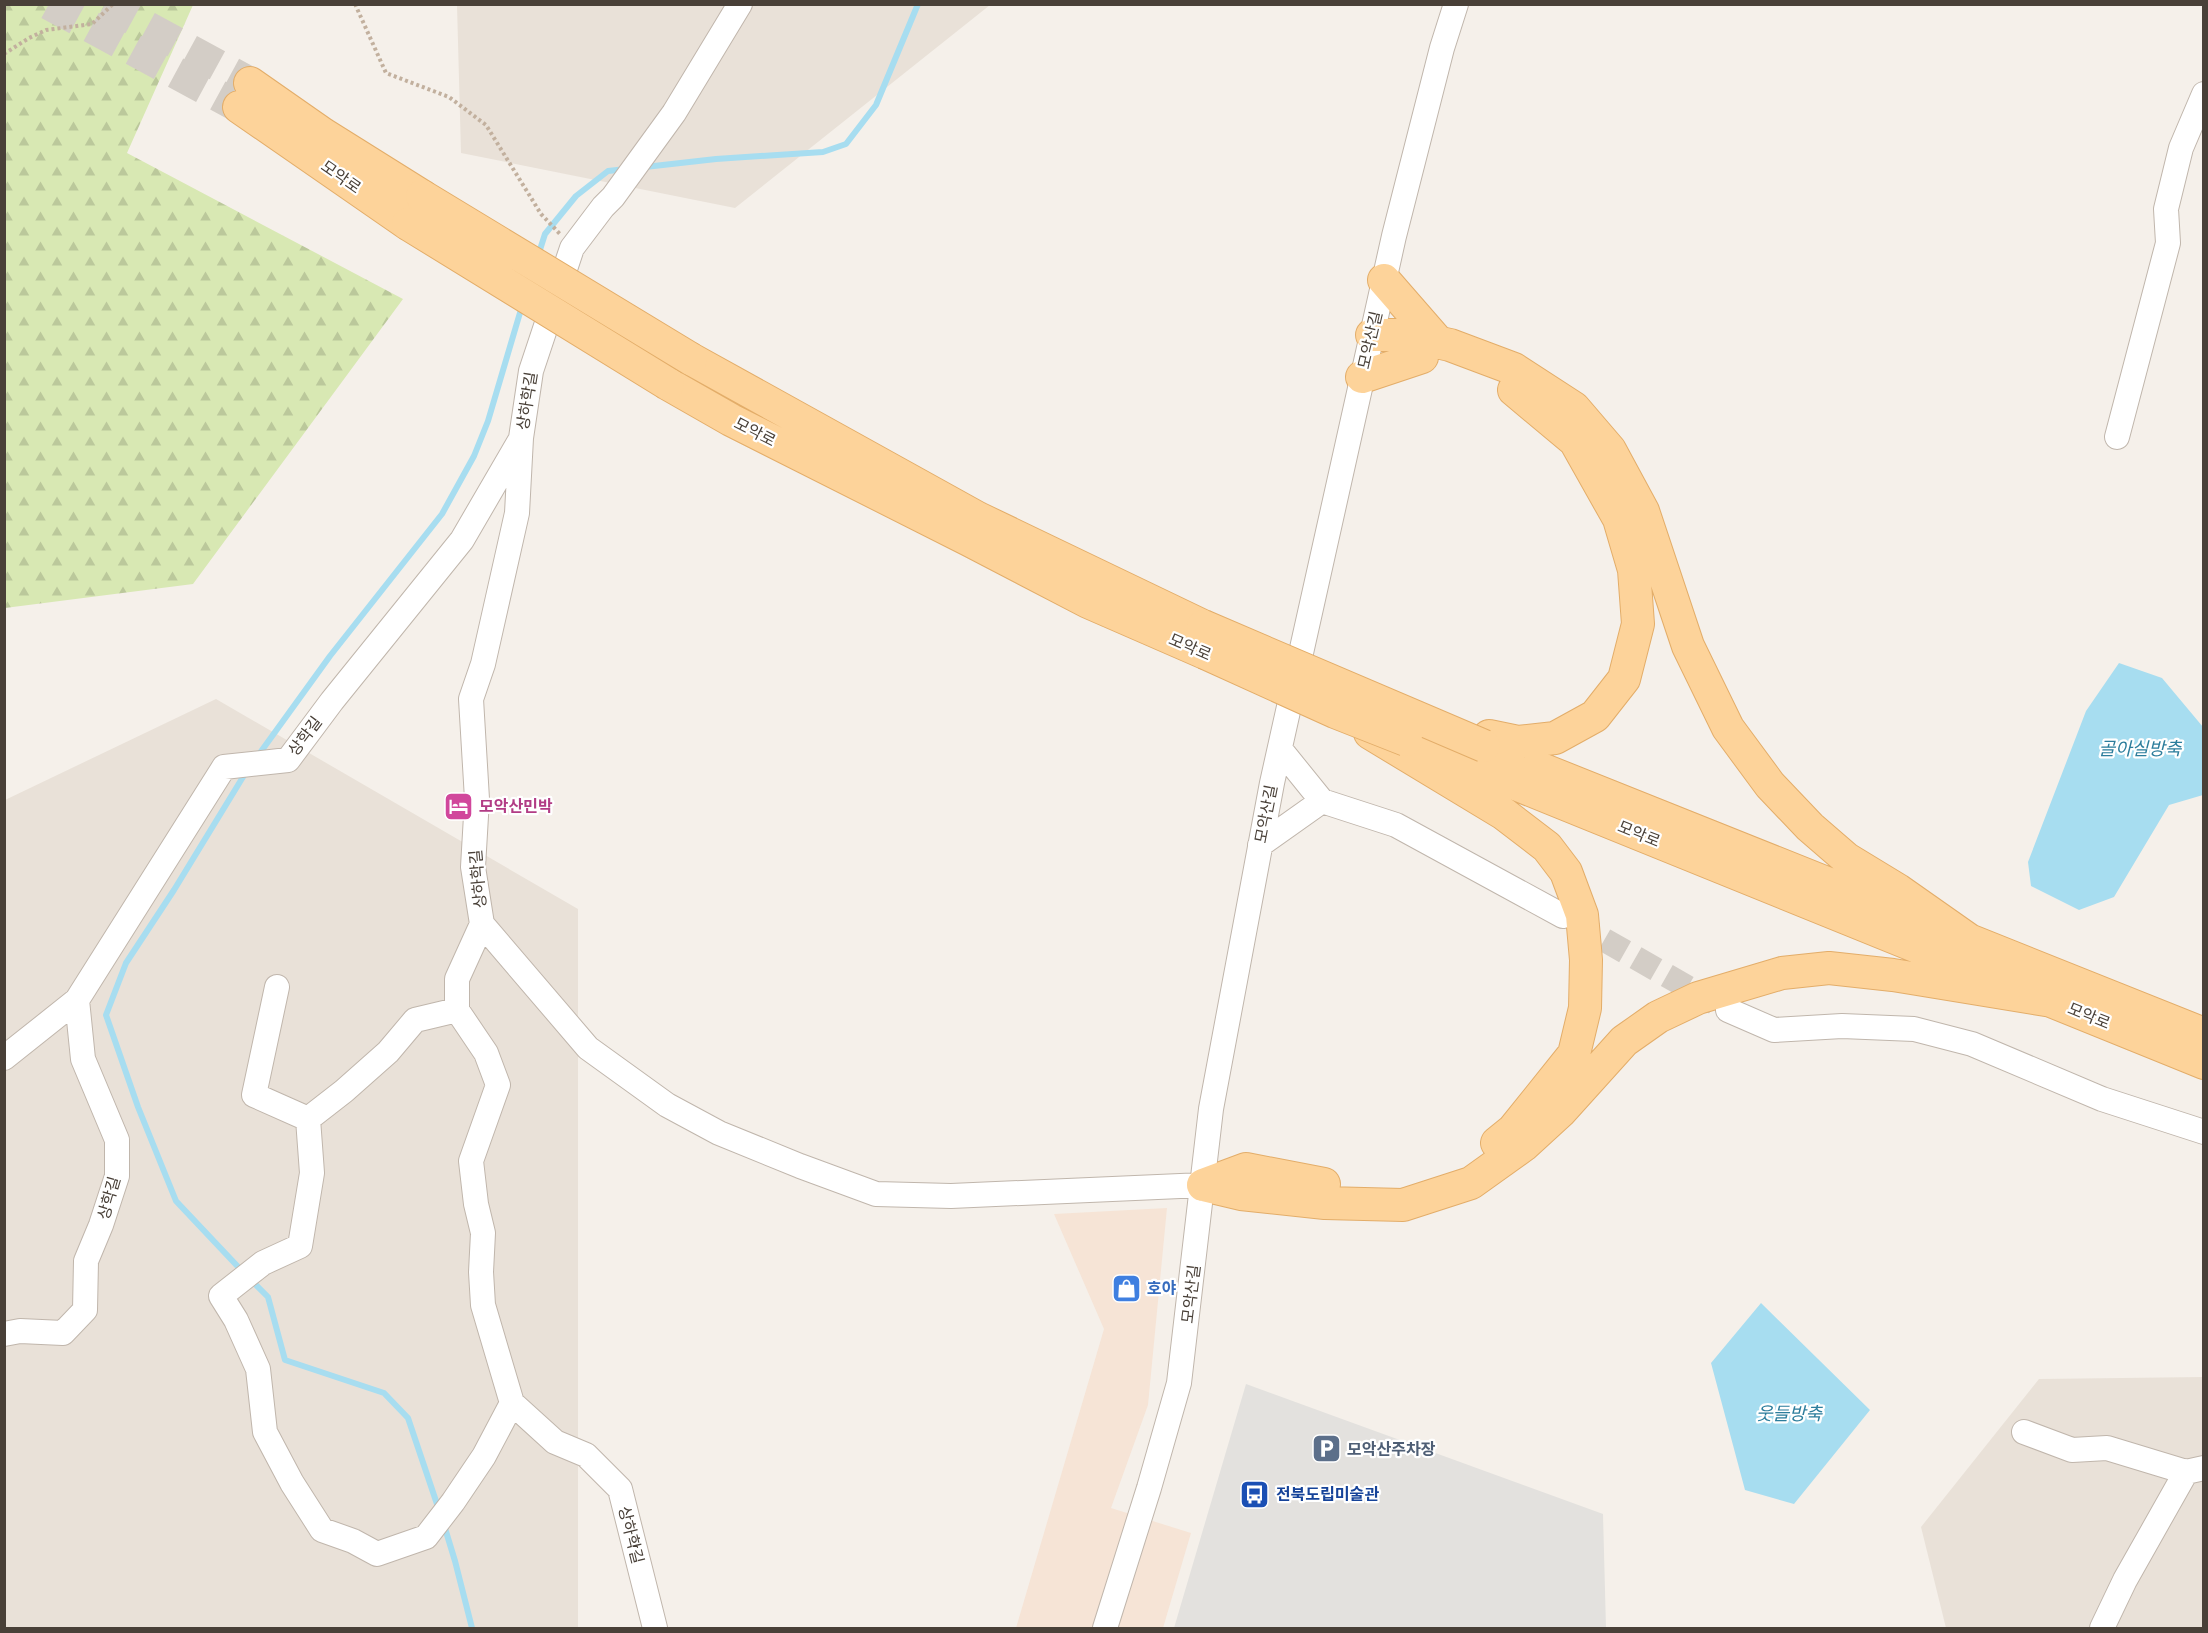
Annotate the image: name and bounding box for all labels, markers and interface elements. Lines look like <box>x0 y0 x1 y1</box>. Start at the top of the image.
street label: 모악로 <box>317 157 365 198</box>
street label: 모악산길 <box>1354 309 1386 371</box>
street label: 상하학길 <box>513 370 541 432</box>
street label: 모악로 <box>731 414 779 451</box>
street label: 모악로 <box>1166 630 1214 664</box>
street label: 상학길 <box>284 713 326 759</box>
water label: 골아실방축 <box>2099 738 2183 760</box>
street label: 모악산길 <box>1251 783 1281 845</box>
hotel icon: 모악산민박 <box>442 790 474 822</box>
place label: 모악산민박 <box>479 797 553 816</box>
street label: 모악로 <box>1615 817 1663 851</box>
street label: 상하학길 <box>466 849 490 909</box>
street label: 모악로 <box>2065 999 2113 1033</box>
street label: 상학길 <box>94 1174 124 1222</box>
street label: 모악산길 <box>1178 1264 1204 1324</box>
shop icon: 호야 <box>1110 1272 1142 1304</box>
place label: 호야 <box>1147 1279 1177 1298</box>
water label: 웃들방축 <box>1756 1403 1824 1425</box>
parking icon: 모악산주차장 <box>1310 1433 1342 1465</box>
place label: 모악산주차장 <box>1347 1440 1436 1459</box>
bus stop icon: 전북도립미술관 <box>1239 1478 1271 1510</box>
place label: 전북도립미술관 <box>1276 1485 1379 1504</box>
street label: 상하학길 <box>615 1504 647 1566</box>

